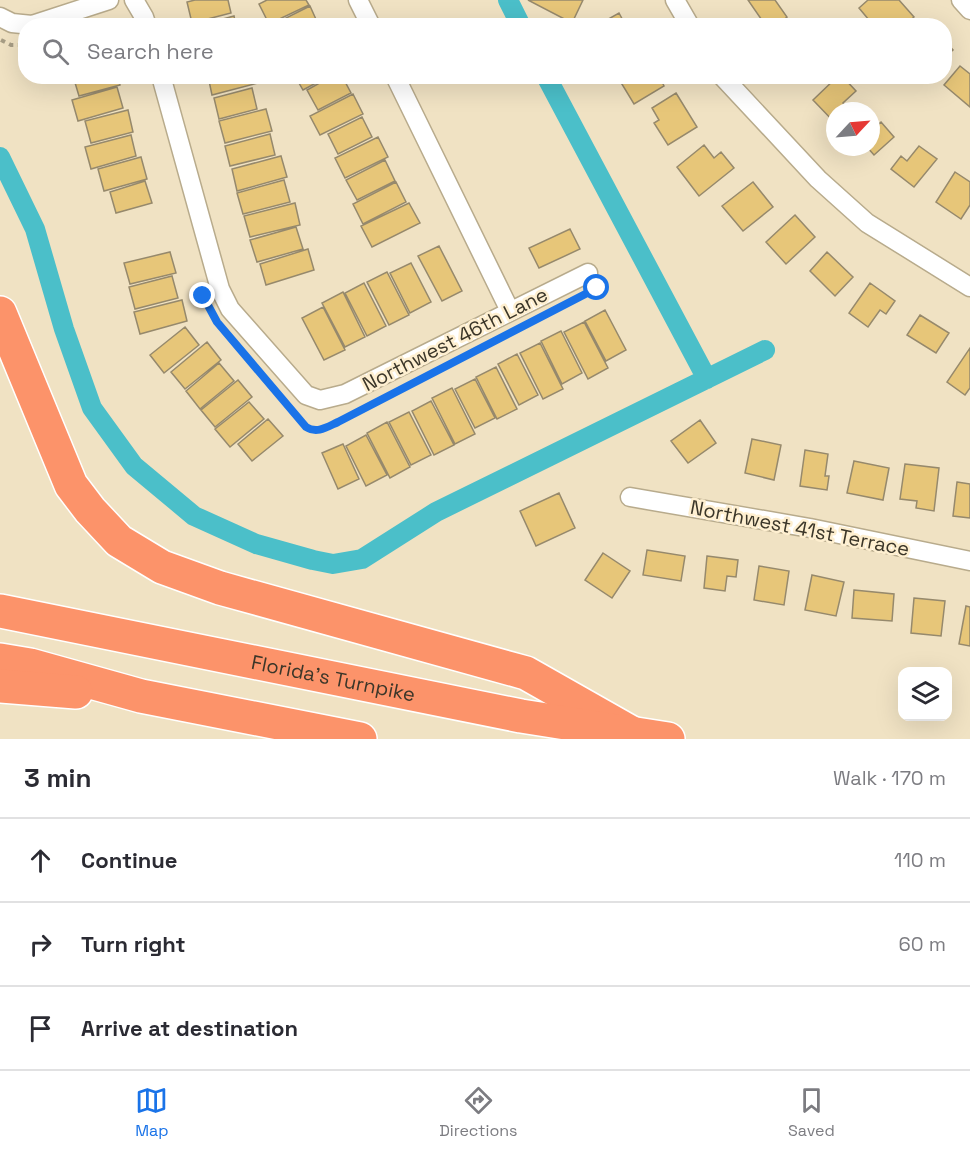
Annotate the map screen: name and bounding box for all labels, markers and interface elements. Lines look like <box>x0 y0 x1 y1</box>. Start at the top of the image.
search box <box>18 18 952 84</box>
icon: search <box>39 35 72 68</box>
text: Search here <box>87 37 214 65</box>
north arrow <box>826 102 880 156</box>
route start <box>583 274 609 300</box>
street label: Northwest 46th Lane <box>358 281 552 397</box>
route end <box>189 282 215 308</box>
street label: Northwest 41st Terrace <box>688 494 912 562</box>
street label: Florida's Turnpike <box>249 649 418 707</box>
map controls <box>898 667 952 721</box>
button: layers <box>898 667 952 721</box>
text: 3 min <box>24 761 92 795</box>
text: Walk · 170 m <box>833 765 946 791</box>
icon: ahead <box>24 844 57 877</box>
text: Continue <box>81 846 177 874</box>
text: 110 m <box>894 847 946 873</box>
icon: right <box>24 928 57 961</box>
text: Turn right <box>81 930 186 958</box>
text: 60 m <box>899 931 946 957</box>
icon: arrive <box>24 1012 57 1045</box>
text: Arrive at destination <box>81 1014 298 1042</box>
tab: Map <box>135 1084 169 1141</box>
tab: Directions <box>439 1084 518 1141</box>
tab: Saved <box>788 1084 835 1141</box>

